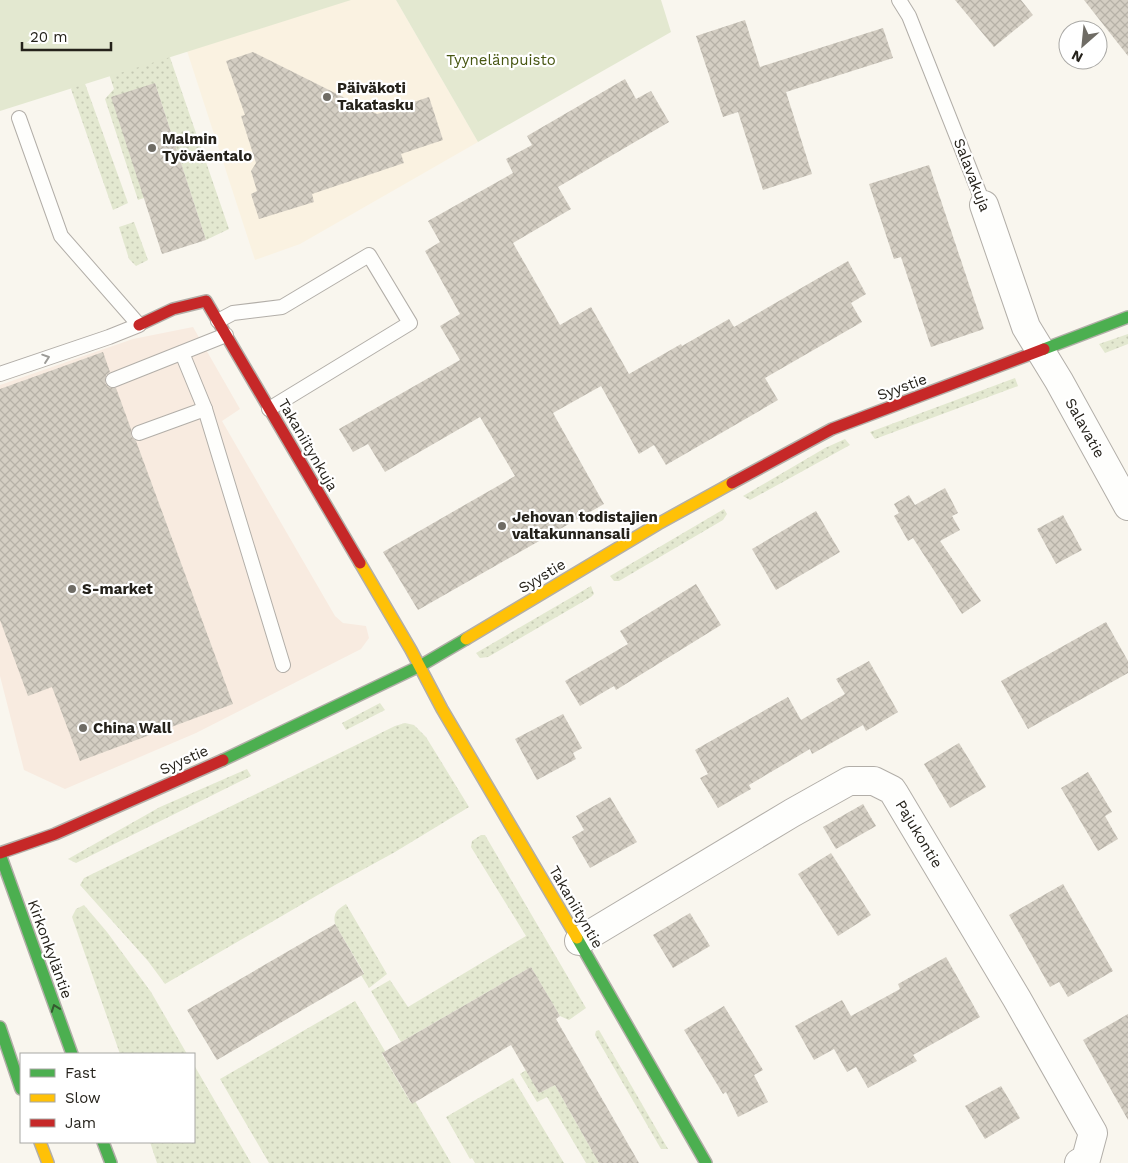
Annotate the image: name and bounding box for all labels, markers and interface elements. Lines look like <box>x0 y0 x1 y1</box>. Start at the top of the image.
scale bar <box>22 20 111 52</box>
north arrow <box>1058 20 1108 70</box>
text: 20 m <box>30 28 68 46</box>
text: N <box>1069 47 1085 66</box>
park label: Tyynelänpuisto <box>446 51 556 69</box>
place label: Päiväkoti Takatasku <box>337 79 414 114</box>
marker: Päiväkoti Takatasku <box>321 91 333 103</box>
place label: Malmin Työväentalo <box>162 130 252 165</box>
street label: Salavakuja <box>950 136 994 215</box>
marker: Malmin Työväentalo <box>146 142 158 154</box>
one-way arrow <box>41 354 50 364</box>
street label: Syystie <box>875 370 929 404</box>
street label: Salavatie <box>1061 395 1109 461</box>
street label: Takaniitynkuja <box>274 396 342 495</box>
place label: Jehovan todistajien valtakunnansali <box>511 508 658 543</box>
marker: Jehovan todistajien valtakunnansali <box>496 520 508 532</box>
street label: Syystie <box>515 555 569 597</box>
place label: S-market <box>82 580 153 598</box>
marker: S-market <box>66 583 78 595</box>
place label: China Wall <box>93 719 172 737</box>
marker: China Wall <box>77 722 89 734</box>
street label: Syystie <box>157 741 211 779</box>
street label: Pajukontie <box>892 797 946 871</box>
street label: Takaniityntie <box>545 863 607 951</box>
street label: Kirkonkyläntie <box>24 897 76 1001</box>
one-way arrow <box>51 1005 61 1013</box>
legend <box>20 1053 195 1143</box>
text: Fast <box>65 1064 97 1082</box>
text: Slow <box>65 1089 101 1107</box>
text: Jam <box>65 1114 96 1132</box>

